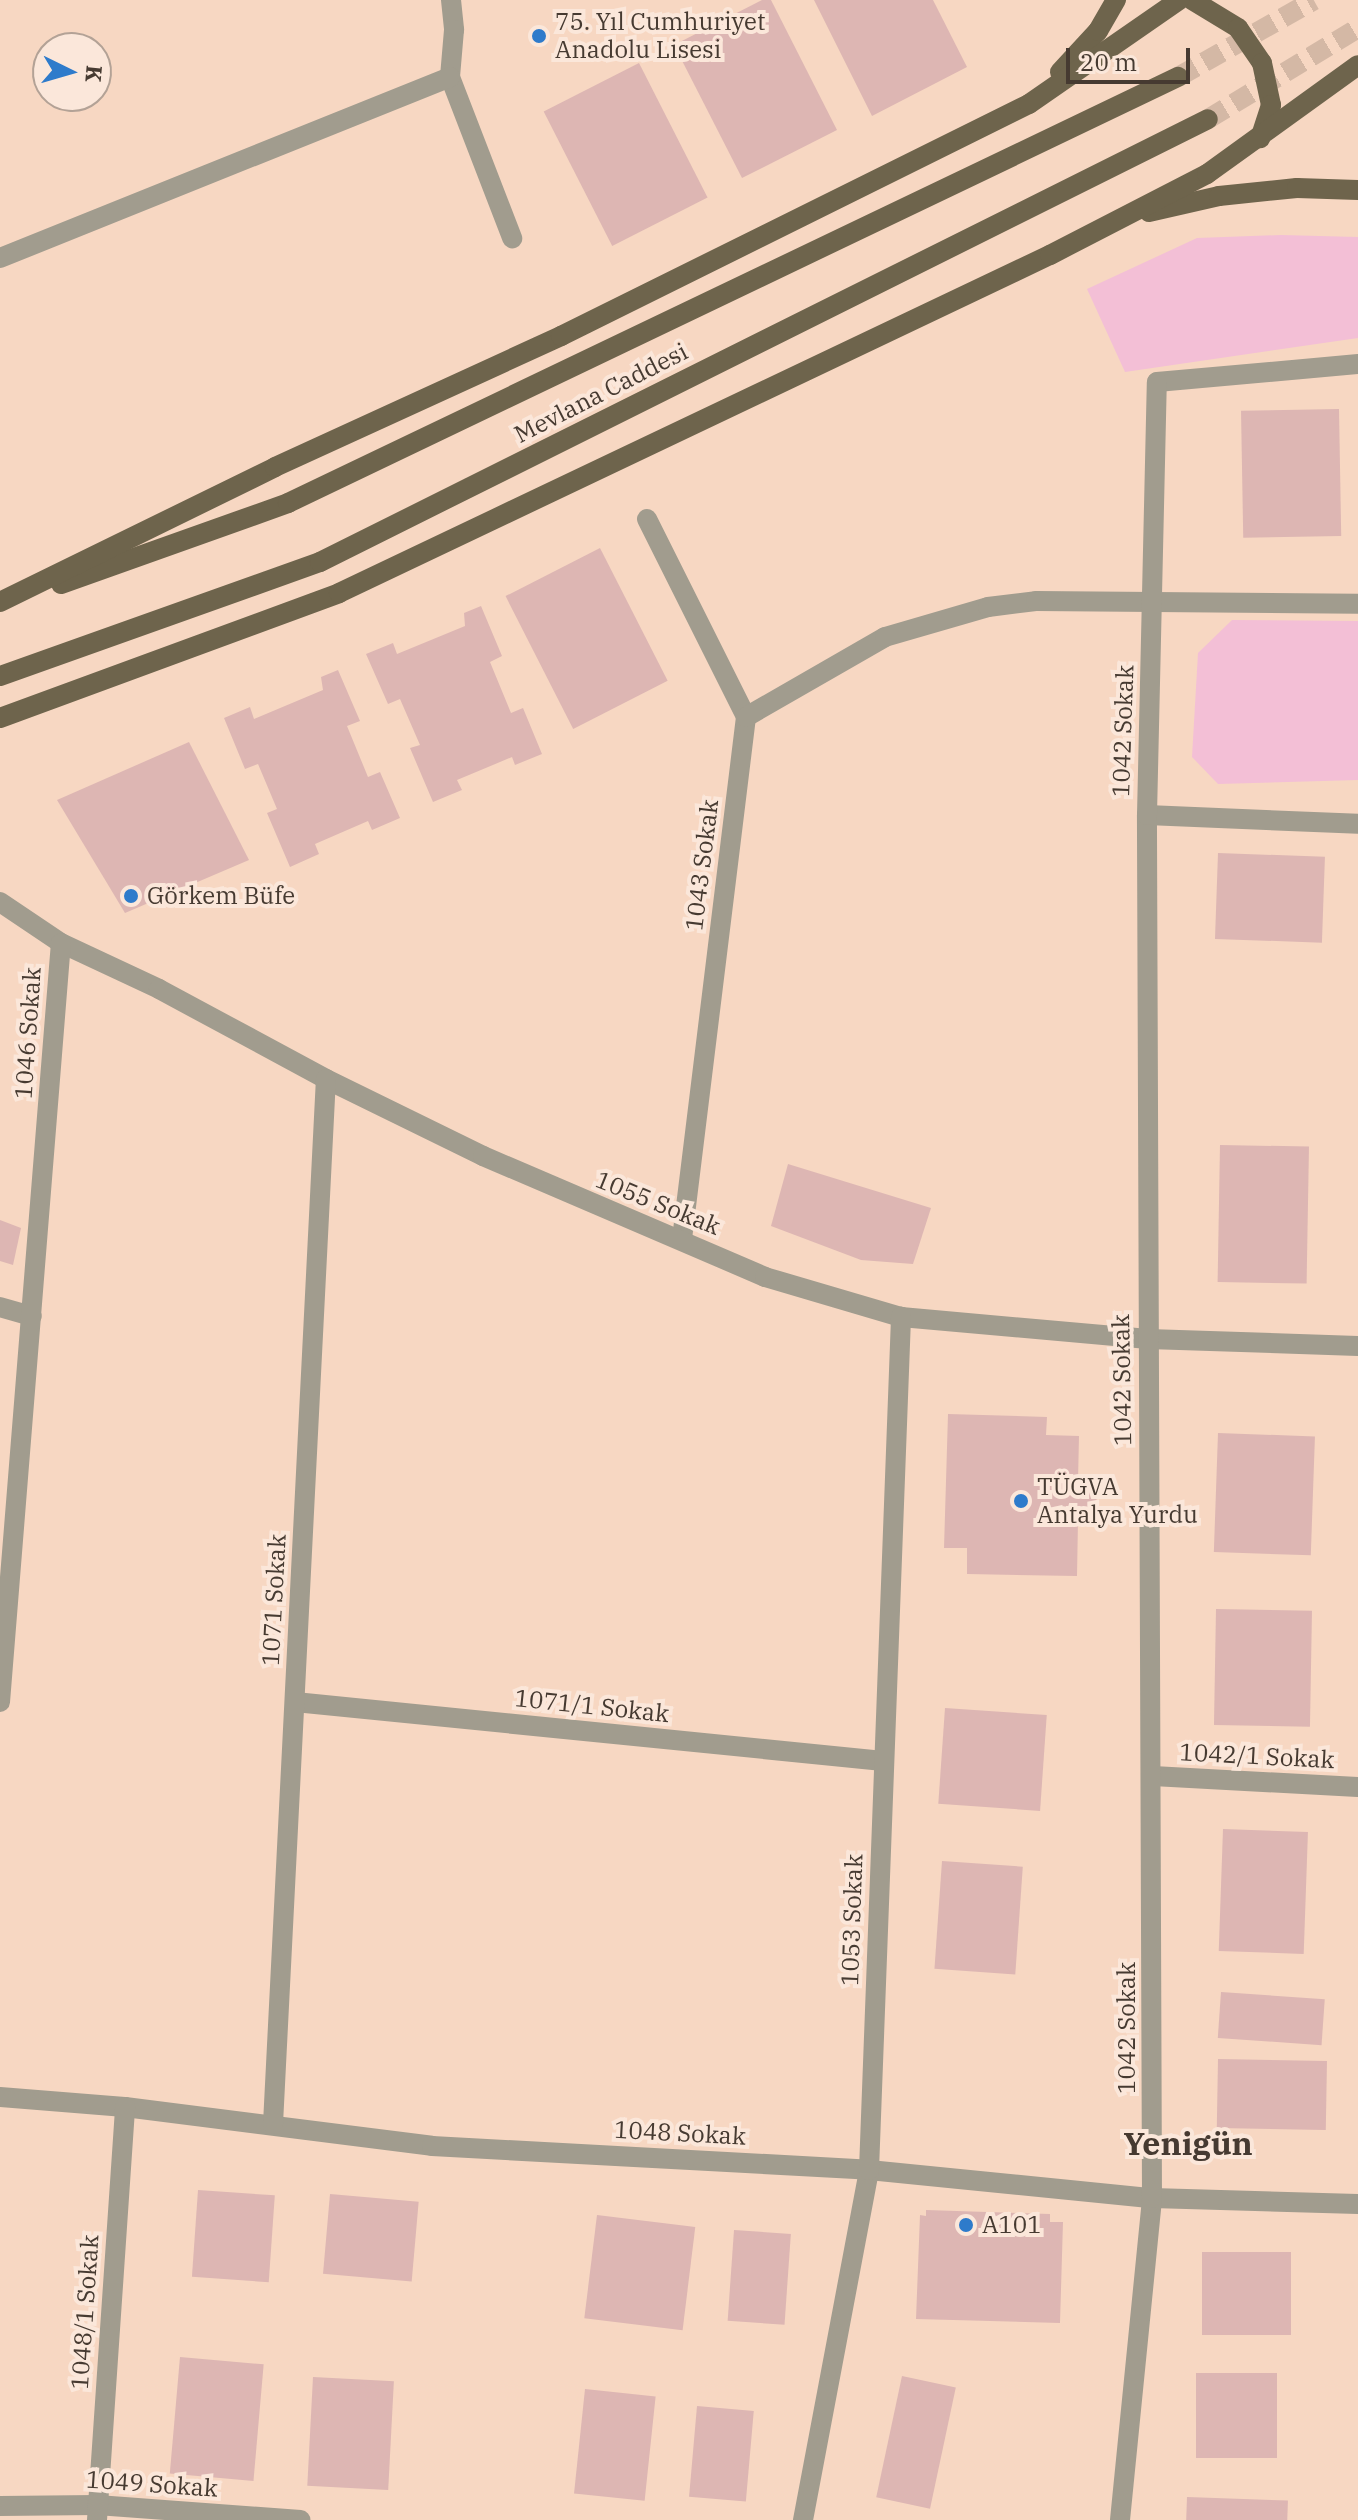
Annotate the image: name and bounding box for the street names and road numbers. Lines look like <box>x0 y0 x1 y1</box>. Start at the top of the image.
street label: Mevlana Caddesi <box>510 337 692 449</box>
street label: 1042 Sokak <box>1106 665 1140 797</box>
street label: 1043 Sokak <box>680 798 724 932</box>
street label: 1046 Sokak <box>9 966 47 1100</box>
street label: 1055 Sokak <box>591 1165 725 1241</box>
street label: 1042 Sokak <box>1106 1314 1138 1446</box>
street label: 1071 Sokak <box>256 1533 292 1667</box>
street label: 1071/1 Sokak <box>513 1684 671 1728</box>
street label: 1042/1 Sokak <box>1179 1738 1335 1774</box>
street label: 1053 Sokak <box>835 1854 869 1986</box>
street label: 1042 Sokak <box>1113 1962 1141 2094</box>
street label: 1048 Sokak <box>613 2115 747 2151</box>
street label: 1048/1 Sokak <box>65 2234 105 2390</box>
street label: 1049 Sokak <box>85 2465 219 2503</box>

